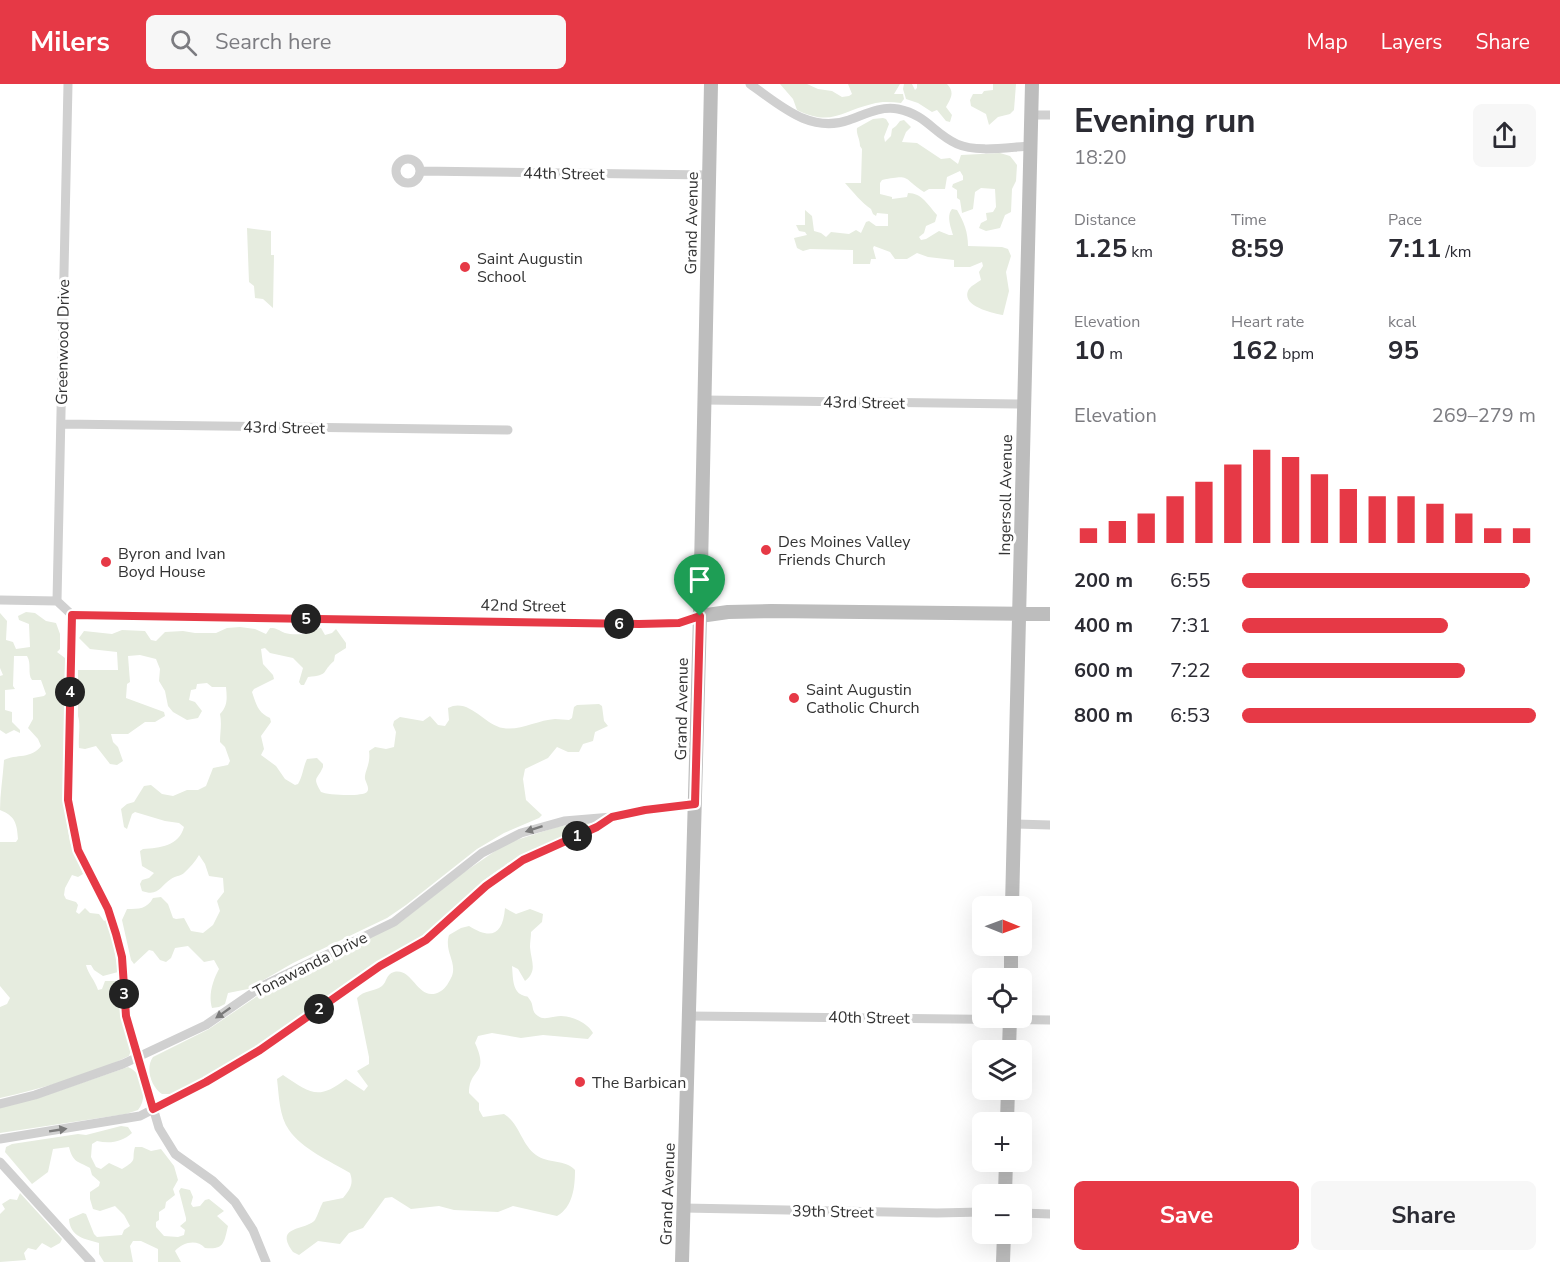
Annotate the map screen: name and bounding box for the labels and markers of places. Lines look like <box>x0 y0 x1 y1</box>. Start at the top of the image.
place label: Saint Augustin School <box>477 248 583 288</box>
marker: Saint Augustin School <box>458 260 472 274</box>
place label: Des Moines Valley Friends Church <box>778 531 911 571</box>
place label: Byron and Ivan Boyd House <box>118 543 226 583</box>
marker: Des Moines Valley Friends Church <box>759 543 773 557</box>
pin <box>674 554 725 616</box>
marker: Byron and Ivan Boyd House <box>99 555 113 569</box>
pin: 5 <box>291 604 321 634</box>
pin: 6 <box>604 609 634 639</box>
pin: 4 <box>55 677 85 707</box>
place label: Saint Augustin Catholic Church <box>806 679 920 719</box>
marker: Saint Augustin Catholic Church <box>787 691 801 705</box>
pin: 1 <box>562 821 592 851</box>
pin: 3 <box>109 979 139 1009</box>
pin: 2 <box>304 994 334 1024</box>
place label: The Barbican <box>592 1072 686 1094</box>
marker: The Barbican <box>573 1075 587 1089</box>

